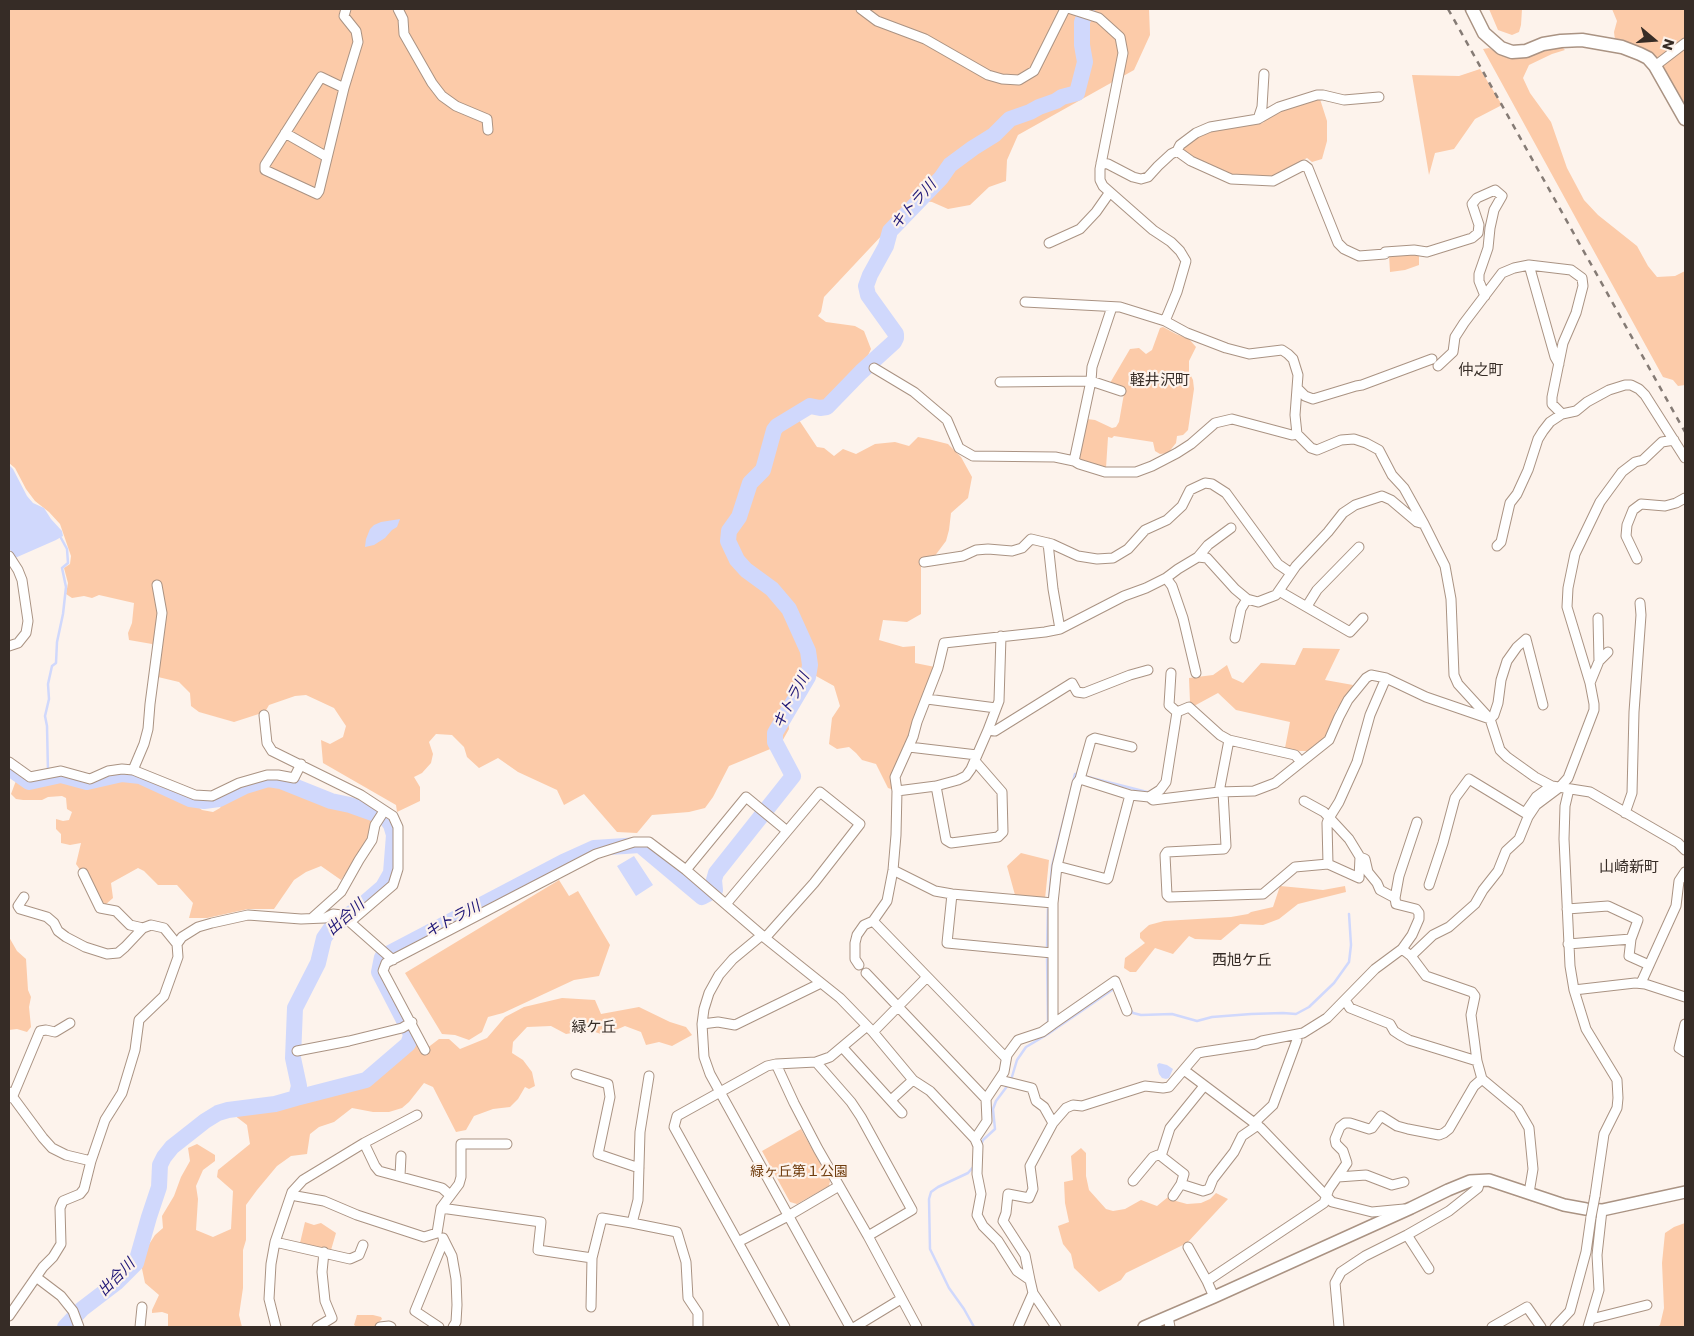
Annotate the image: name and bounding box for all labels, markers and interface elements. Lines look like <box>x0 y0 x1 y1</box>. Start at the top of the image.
north arrow <box>1629 15 1679 65</box>
text: N <box>1657 37 1679 53</box>
water label: キトラ川 <box>888 176 940 234</box>
district label: 仲之町 <box>1459 362 1503 380</box>
district label: 軽井沢町 <box>1130 372 1190 390</box>
water label: キトラ川 <box>770 670 814 732</box>
district label: 山崎新町 <box>1599 859 1659 877</box>
water label: 出合川 <box>323 896 369 940</box>
water label: キトラ川 <box>422 898 484 942</box>
district label: 西旭ケ丘 <box>1212 952 1272 970</box>
district label: 緑ケ丘 <box>572 1019 616 1037</box>
park label: 緑ヶ丘第１公園 <box>750 1164 848 1180</box>
water label: 出合川 <box>95 1256 139 1300</box>

